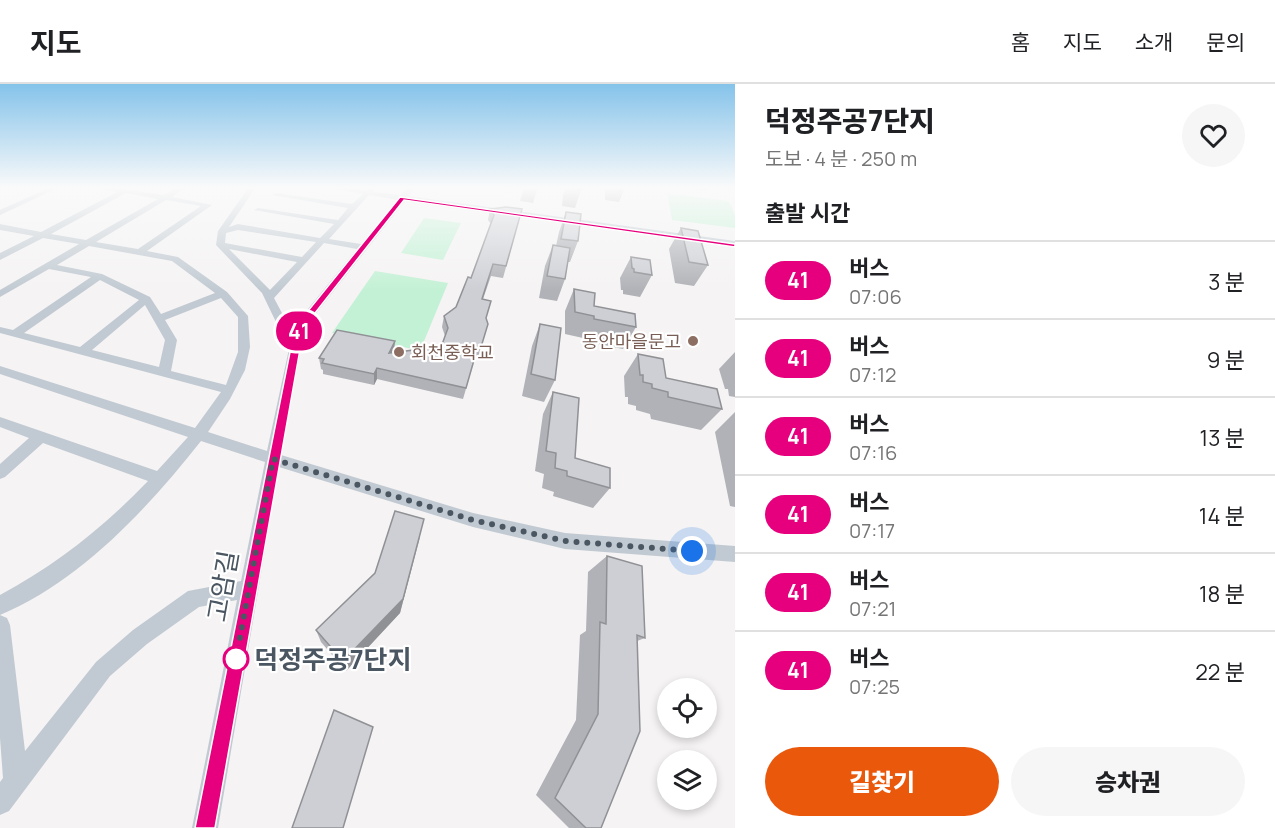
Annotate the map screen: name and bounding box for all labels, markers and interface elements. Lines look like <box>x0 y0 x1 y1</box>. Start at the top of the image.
text: 지도 <box>30 23 82 61</box>
text: 홈 <box>1011 28 1030 56</box>
text: 지도 <box>1063 28 1102 56</box>
text: 소개 <box>1135 28 1173 56</box>
text: 문의 <box>1206 28 1245 56</box>
text: 덕정주공7단지 <box>765 101 935 139</box>
button: heart <box>1182 104 1245 167</box>
text: 도보 · 4 분 · 250 m <box>765 145 917 172</box>
text: 출발 시간 <box>765 198 850 228</box>
text: 버스 <box>849 253 889 283</box>
text: 41 <box>787 266 809 294</box>
text: 3 분 <box>1208 267 1245 297</box>
text: 07:06 <box>849 283 902 310</box>
line badge: 41 <box>272 312 326 350</box>
text: 41 <box>288 317 310 345</box>
place label: 동안마을문고 <box>582 329 681 353</box>
text: 버스 <box>849 331 889 361</box>
marker: 동안마을문고 <box>686 334 700 348</box>
place label: 회천중학교 <box>411 340 494 364</box>
text: 41 <box>787 344 809 372</box>
marker: 회천중학교 <box>392 345 406 359</box>
text: 9 분 <box>1207 345 1245 375</box>
text: 07:12 <box>849 361 896 388</box>
text: 버스 <box>849 409 889 439</box>
text: 41 <box>787 422 809 450</box>
text: 13 분 <box>1200 423 1245 453</box>
text: 07:16 <box>849 439 897 466</box>
text: 버스 <box>849 487 889 517</box>
text: 41 <box>787 500 809 528</box>
text: 14 분 <box>1199 501 1245 531</box>
text: 07:17 <box>849 517 895 544</box>
your location <box>677 536 707 566</box>
street label: 고암길 <box>198 548 246 624</box>
text: 버스 <box>849 565 889 595</box>
text: 41 <box>787 578 809 606</box>
text: 18 분 <box>1199 579 1245 609</box>
text: 07:21 <box>849 595 896 622</box>
place label: 덕정주공7단지 <box>254 641 411 677</box>
text: 버스 <box>849 643 889 673</box>
marker: 덕정주공7단지 <box>223 646 249 672</box>
text: 41 <box>787 656 809 684</box>
text: 22 분 <box>1195 657 1245 687</box>
text: 07:25 <box>849 673 900 700</box>
map controls <box>657 678 717 810</box>
button: locate <box>657 678 717 738</box>
button: 길찾기 <box>765 747 999 816</box>
button: 승차권 <box>1011 747 1245 816</box>
button: layers <box>657 750 717 810</box>

